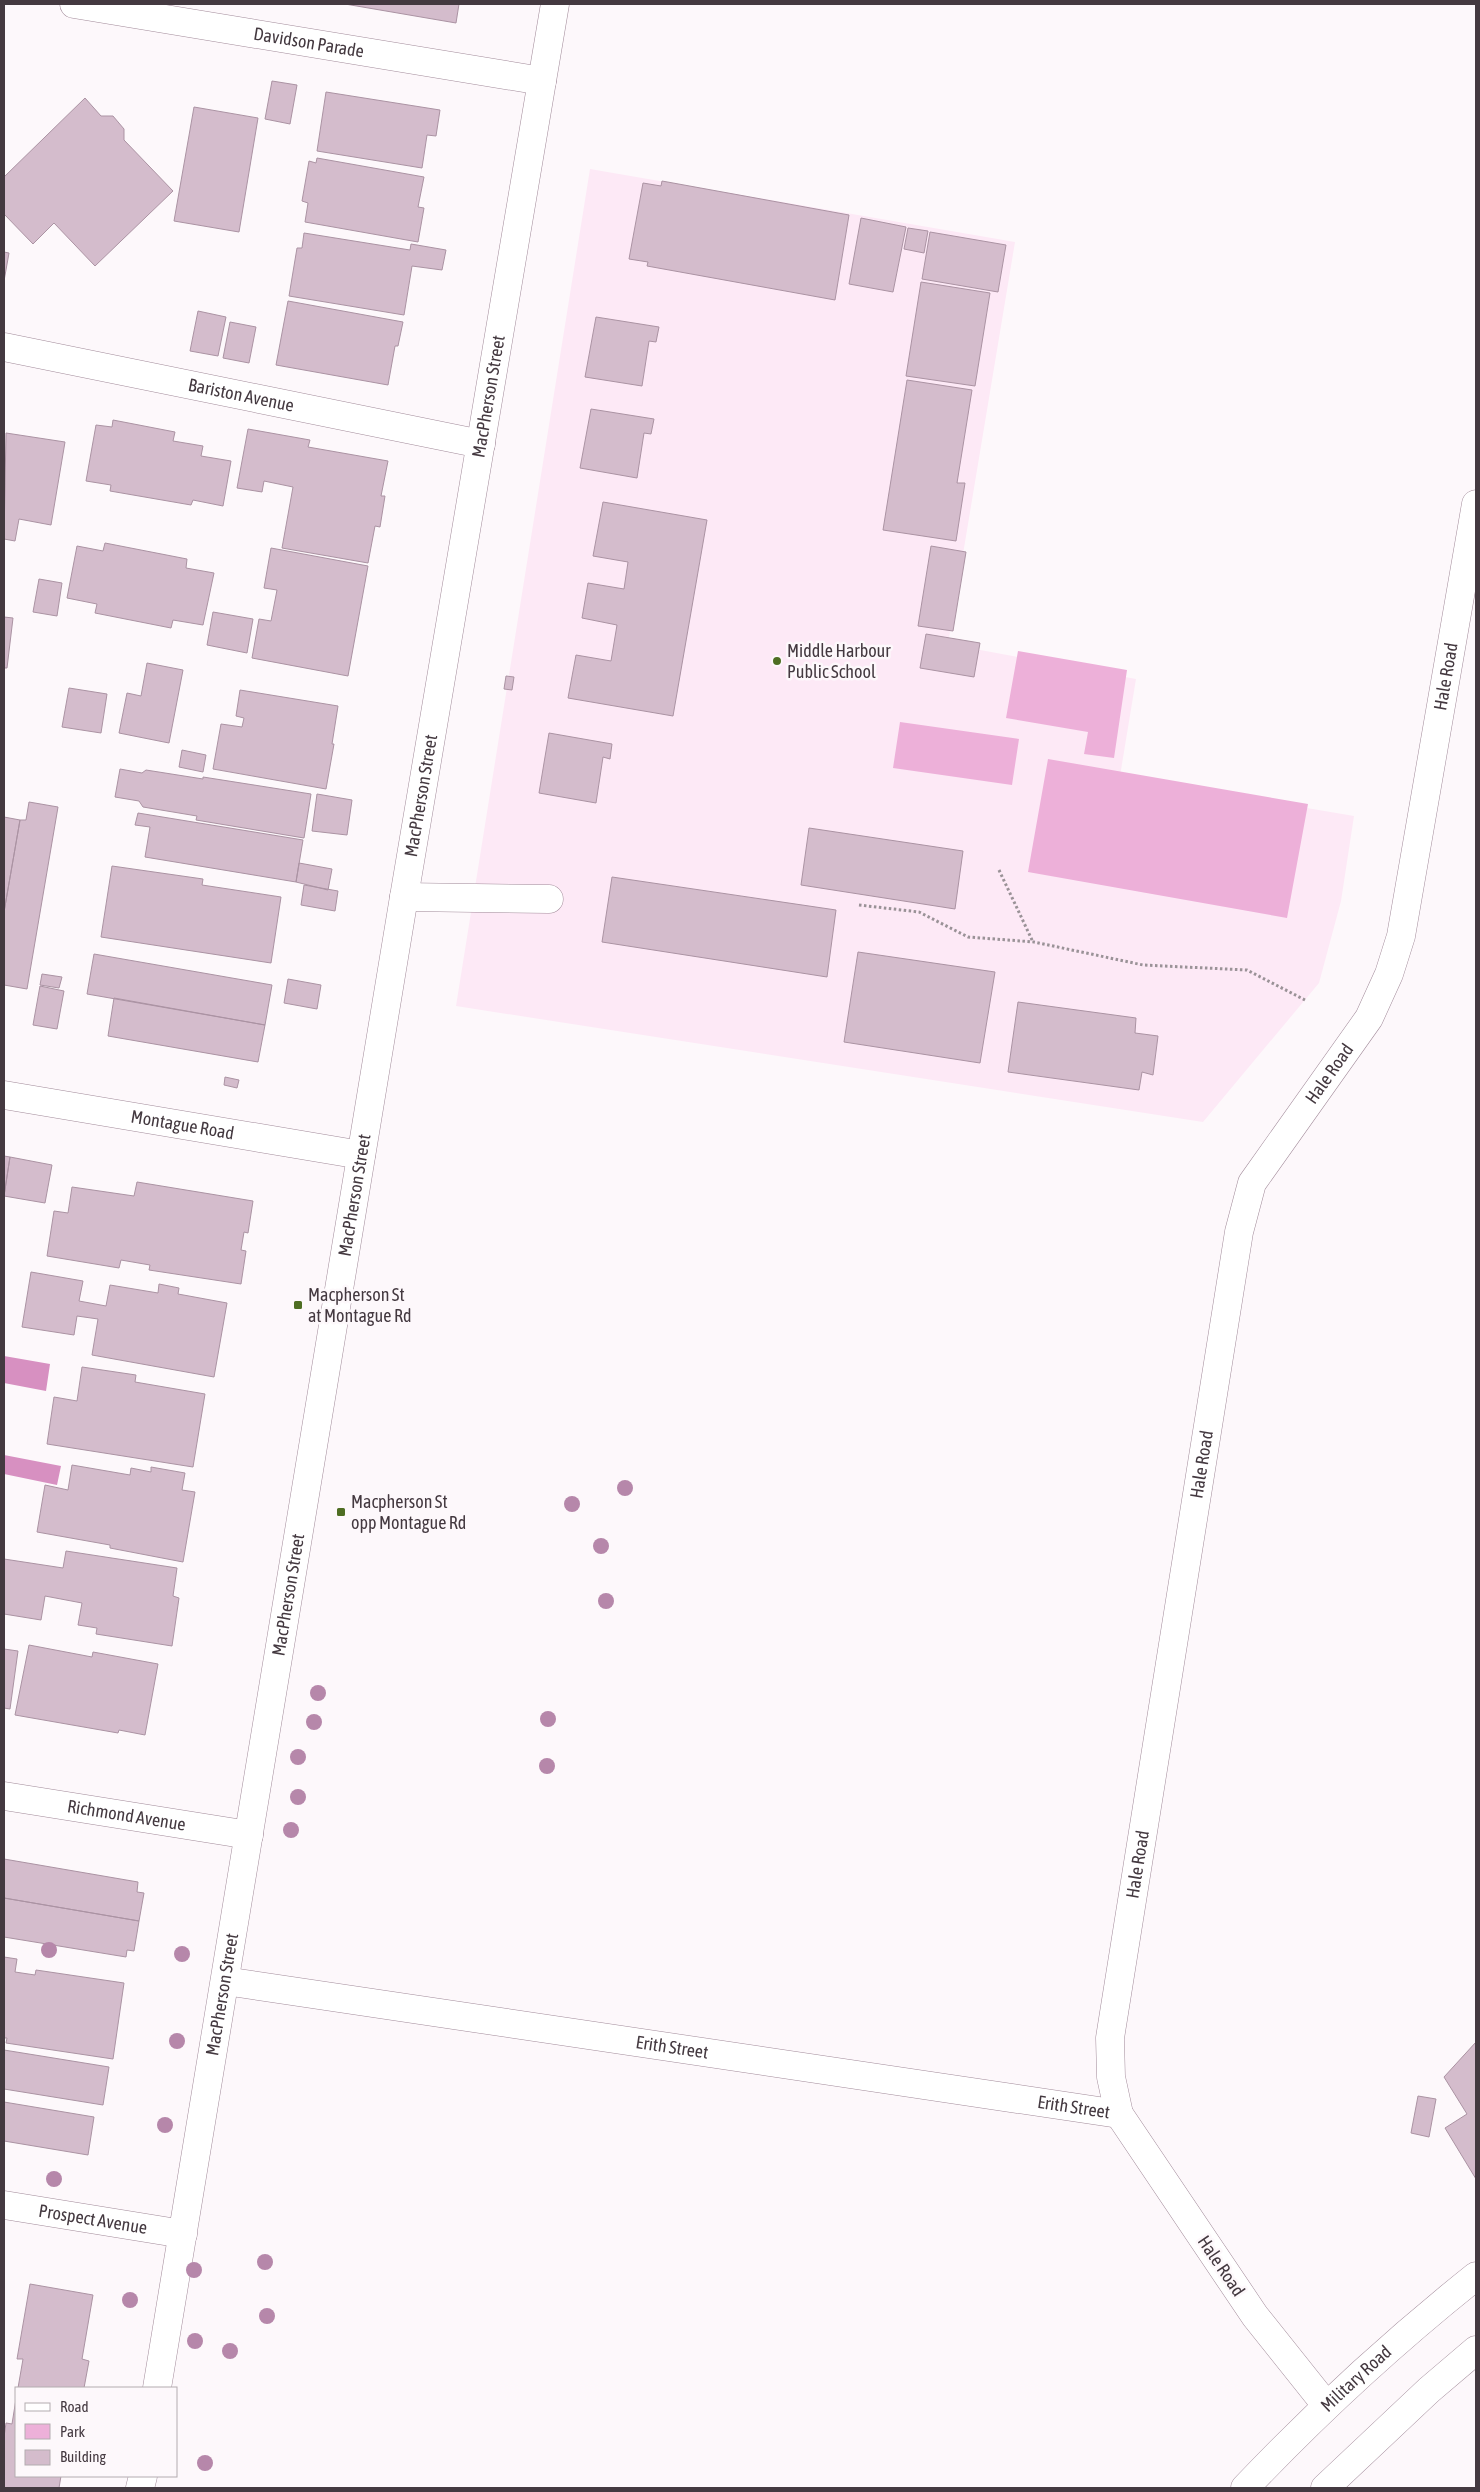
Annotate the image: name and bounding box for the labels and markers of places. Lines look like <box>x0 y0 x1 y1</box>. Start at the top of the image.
place label: Middle Harbour Public School <box>787 640 891 682</box>
marker: Middle Harbour Public School <box>771 655 783 667</box>
place label: Macpherson St at Montague Rd <box>308 1284 411 1326</box>
marker: Macpherson St at Montague Rd <box>292 1299 304 1311</box>
place label: Macpherson St opp Montague Rd <box>351 1491 466 1533</box>
marker: Macpherson St opp Montague Rd <box>335 1506 347 1518</box>

